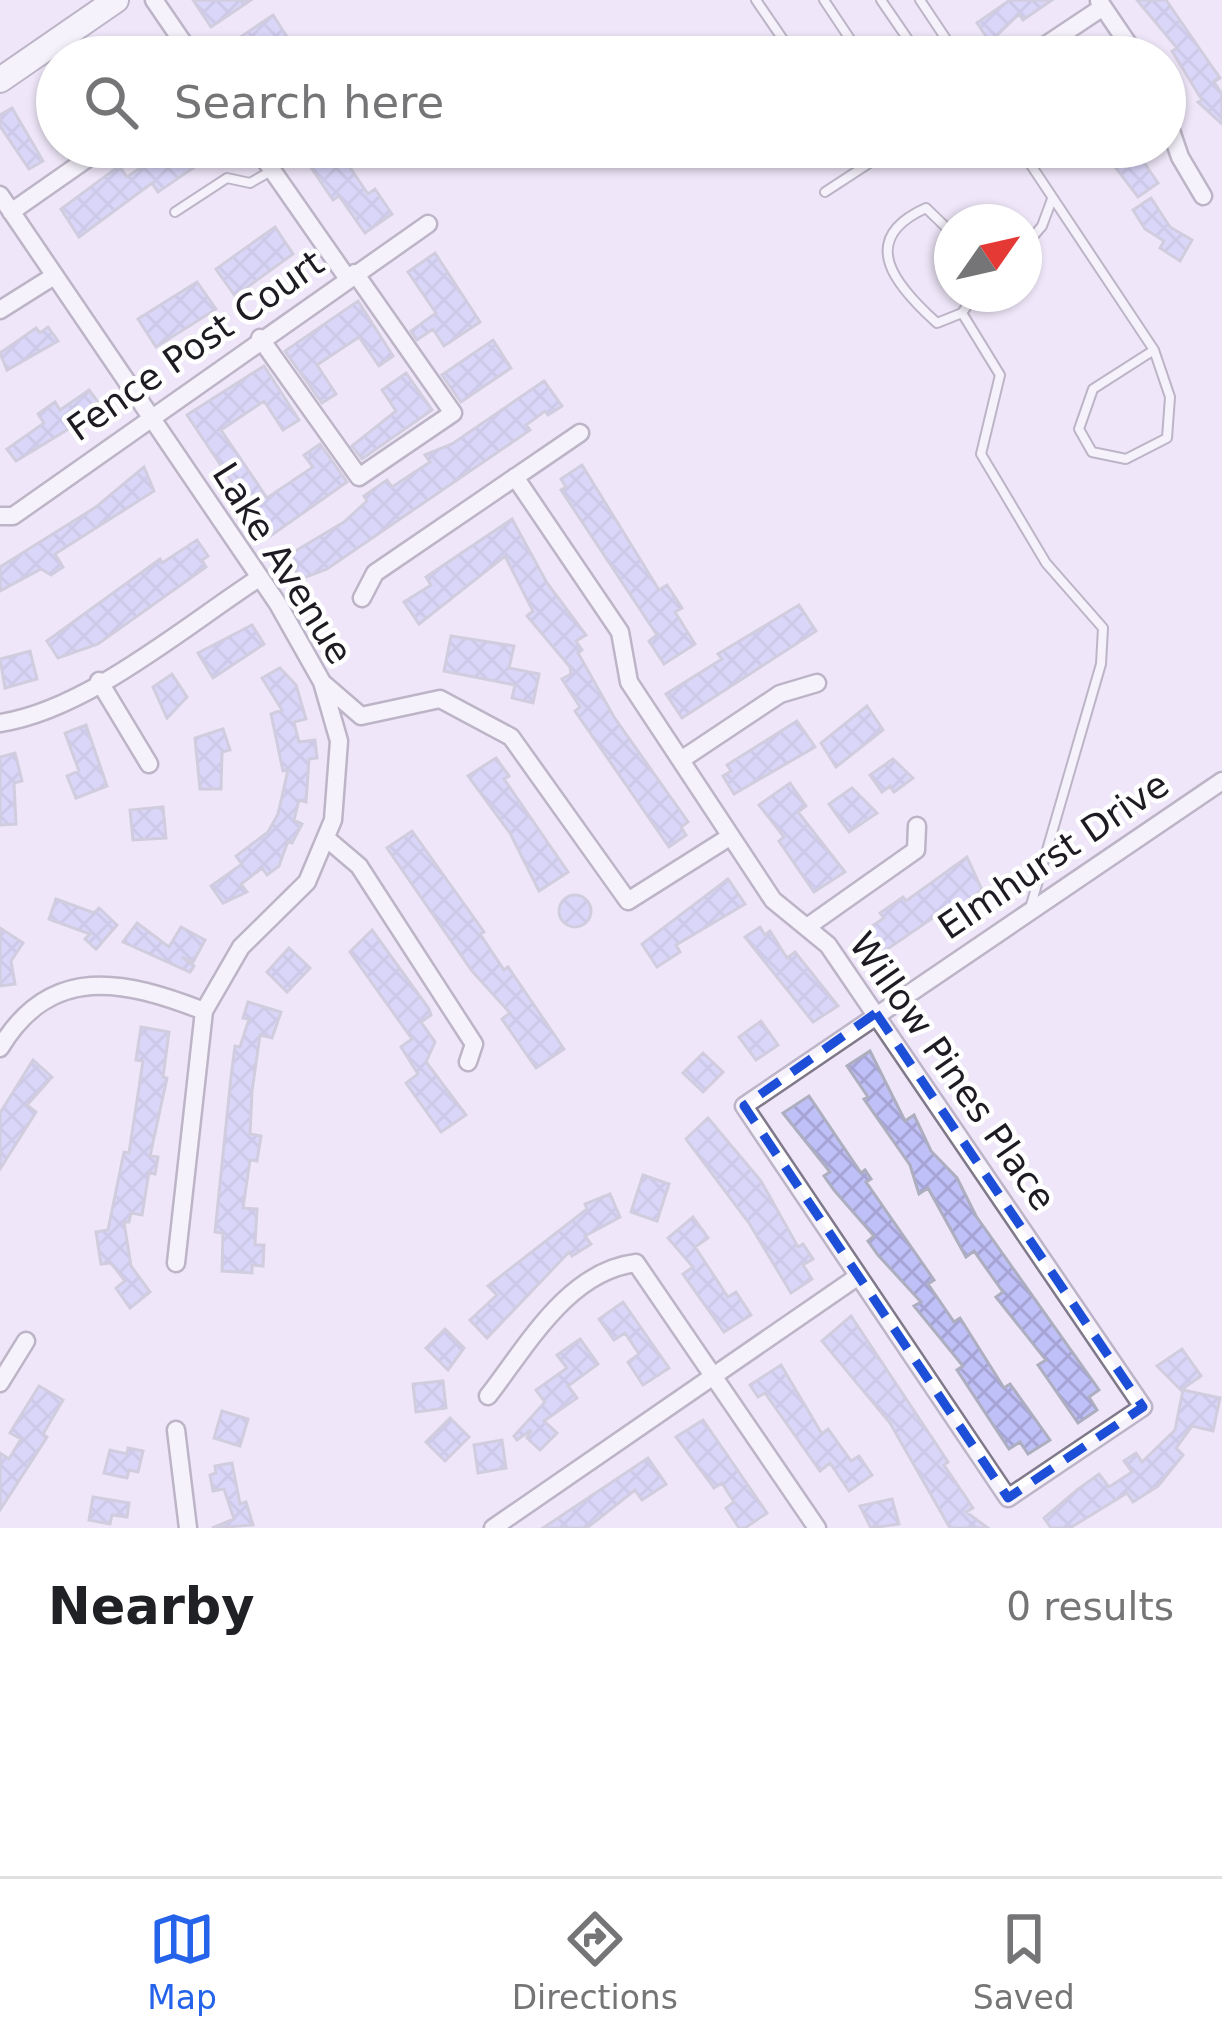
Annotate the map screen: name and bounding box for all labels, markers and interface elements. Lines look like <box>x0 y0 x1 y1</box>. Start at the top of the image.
search box <box>36 36 1186 168</box>
icon: search <box>78 69 144 135</box>
text: Search here <box>174 76 444 129</box>
north arrow <box>934 204 1042 312</box>
street label: Fence Post Court <box>60 242 331 449</box>
street label: Lake Avenue <box>205 455 361 671</box>
street label: Elmhurst Drive <box>930 763 1176 947</box>
street label: Willow Pines Place <box>841 925 1064 1218</box>
text: Nearby <box>48 1577 255 1636</box>
text: 0 results <box>1006 1584 1174 1629</box>
tab: Map <box>147 1906 217 2017</box>
tab: Directions <box>512 1906 678 2017</box>
tab: Saved <box>973 1906 1075 2017</box>

